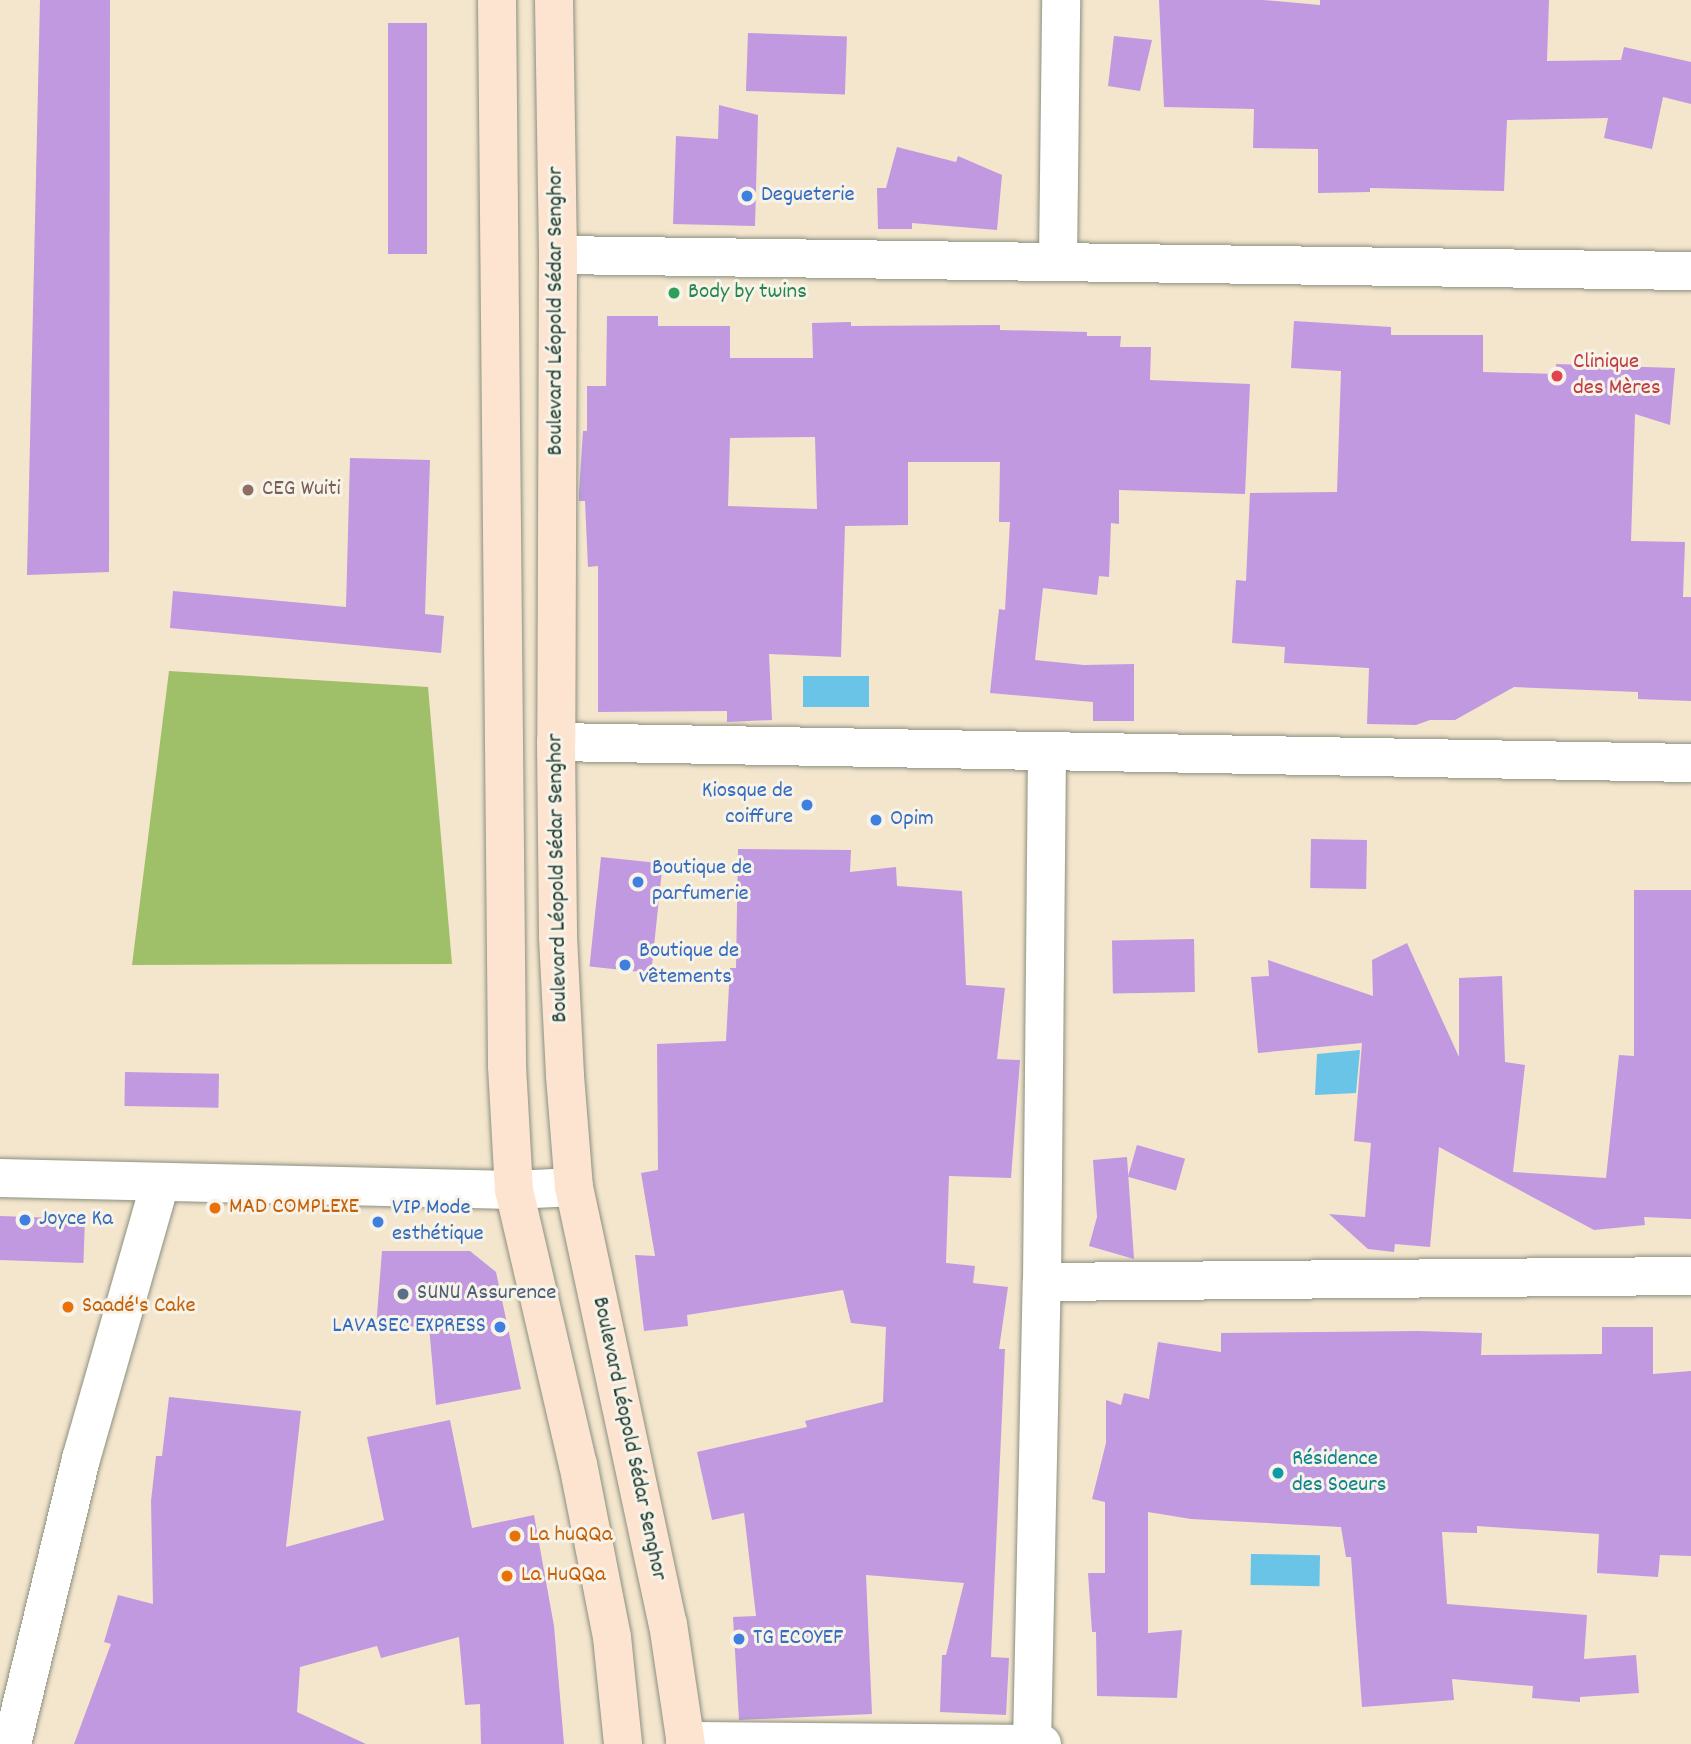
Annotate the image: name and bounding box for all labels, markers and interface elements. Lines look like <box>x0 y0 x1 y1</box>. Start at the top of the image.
street label: Boulevard Léopold Sédar Senghor <box>543 166 571 456</box>
place label: Degueterie <box>761 182 855 210</box>
marker: Degueterie <box>739 188 755 204</box>
place label: Body by twins <box>688 279 807 307</box>
marker: Body by twins <box>666 285 682 301</box>
place label: Clinique des Mères <box>1573 349 1661 403</box>
marker: Clinique des Mères <box>1547 366 1567 386</box>
place label: CEG Wuiti <box>262 476 341 504</box>
marker: CEG Wuiti <box>240 482 256 498</box>
street label: Boulevard Léopold Sédar Senghor <box>543 733 575 1023</box>
place label: Kiosque de coiffure <box>702 778 793 832</box>
marker: Kiosque de coiffure <box>799 797 815 813</box>
place label: Opim <box>890 806 934 834</box>
marker: Opim <box>868 812 884 828</box>
place label: Boutique de parfumerie <box>652 855 752 909</box>
marker: Boutique de parfumerie <box>630 874 646 890</box>
place label: Boutique de vêtements <box>639 938 739 992</box>
marker: Boutique de vêtements <box>617 957 633 973</box>
place label: MAD COMPLEXE <box>229 1194 359 1222</box>
place label: VIP Mode esthétique <box>392 1195 484 1249</box>
marker: MAD COMPLEXE <box>207 1200 223 1216</box>
place label: Joyce Ka <box>39 1206 113 1234</box>
marker: Joyce Ka <box>17 1212 33 1228</box>
marker: VIP Mode esthétique <box>370 1214 386 1230</box>
place label: SUNU Assurence <box>417 1280 556 1308</box>
marker: SUNU Assurence <box>395 1286 411 1302</box>
place label: Saadé's Cake <box>82 1293 196 1321</box>
street label: Boulevard Léopold Sédar Senghor <box>584 1295 672 1583</box>
marker: Saadé's Cake <box>60 1299 76 1315</box>
place label: LAVASEC EXPRESS <box>332 1313 486 1341</box>
marker: LAVASEC EXPRESS <box>492 1319 508 1335</box>
place label: Résidence des Soeurs <box>1292 1446 1386 1500</box>
marker: Résidence des Soeurs <box>1270 1465 1286 1481</box>
place label: La huQQa <box>529 1522 613 1550</box>
marker: La huQQa <box>507 1528 523 1544</box>
place label: La HuQQa <box>521 1562 606 1590</box>
marker: La HuQQa <box>499 1568 515 1584</box>
place label: TG ECOYEF <box>753 1625 843 1653</box>
marker: TG ECOYEF <box>731 1631 747 1647</box>

